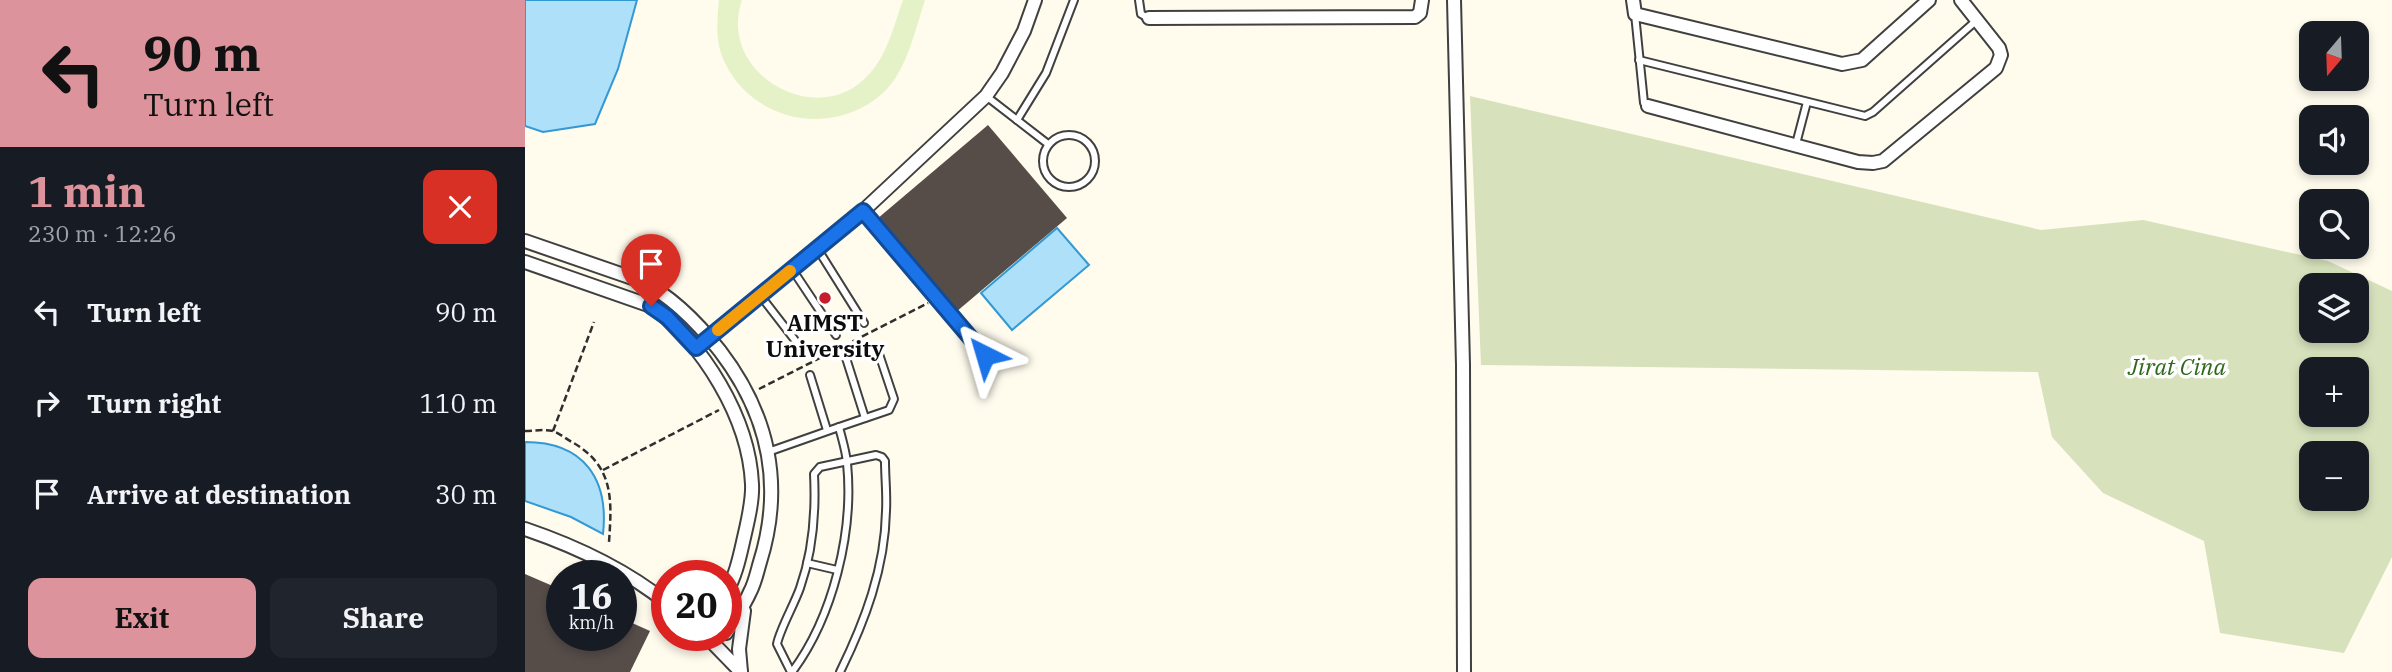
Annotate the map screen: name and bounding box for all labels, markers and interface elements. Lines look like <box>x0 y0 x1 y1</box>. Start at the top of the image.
text: 90 m <box>143 21 261 84</box>
north arrow <box>2299 21 2369 91</box>
map controls <box>2299 21 2369 511</box>
icon: left <box>28 28 119 119</box>
text: Turn left <box>143 83 274 125</box>
button: sound <box>2299 105 2369 175</box>
text: 1 min <box>28 164 146 219</box>
button: close <box>423 170 497 244</box>
button: search <box>2299 189 2369 259</box>
text: 230 m · 12:26 <box>28 218 177 248</box>
pin <box>621 234 681 306</box>
icon: arrive <box>632 245 670 283</box>
button: layers <box>2299 273 2369 343</box>
marker: AIMST University <box>817 290 833 306</box>
icon: left <box>28 293 66 331</box>
text: Turn left <box>87 295 201 329</box>
text: 90 m <box>435 295 497 329</box>
place label: AIMST University <box>766 307 884 363</box>
position arrow <box>948 318 1022 392</box>
park label: Jirat Cina <box>2127 351 2226 381</box>
button: + <box>2299 357 2369 427</box>
icon: right <box>28 384 66 422</box>
text: Turn right <box>87 386 221 420</box>
text: 110 m <box>419 386 497 420</box>
button: − <box>2299 441 2369 511</box>
icon: arrive <box>28 475 66 513</box>
text: Arrive at destination <box>87 477 351 511</box>
text: 30 m <box>435 477 497 511</box>
speed limit sign: 20 <box>651 560 742 651</box>
text: 16 <box>570 573 613 619</box>
button: Exit <box>28 578 256 658</box>
button: Share <box>270 578 497 658</box>
text: km/h <box>569 611 614 634</box>

